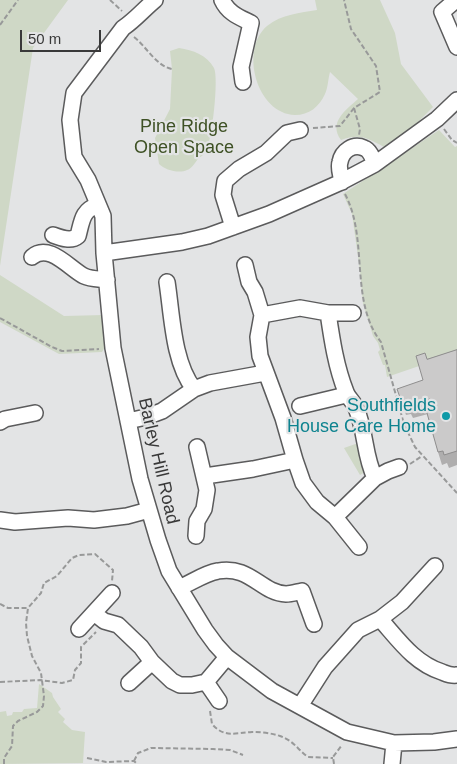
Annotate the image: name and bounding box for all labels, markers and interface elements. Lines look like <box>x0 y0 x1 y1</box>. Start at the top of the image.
scale bar <box>22 20 104 52</box>
text: 50 m <box>28 30 61 47</box>
park label: Pine Ridge Open Space <box>134 116 234 158</box>
place label: Southfields House Care Home <box>287 395 436 438</box>
street label: Barley Hill Road <box>133 396 183 526</box>
marker: Southfields House Care Home <box>440 410 452 422</box>

